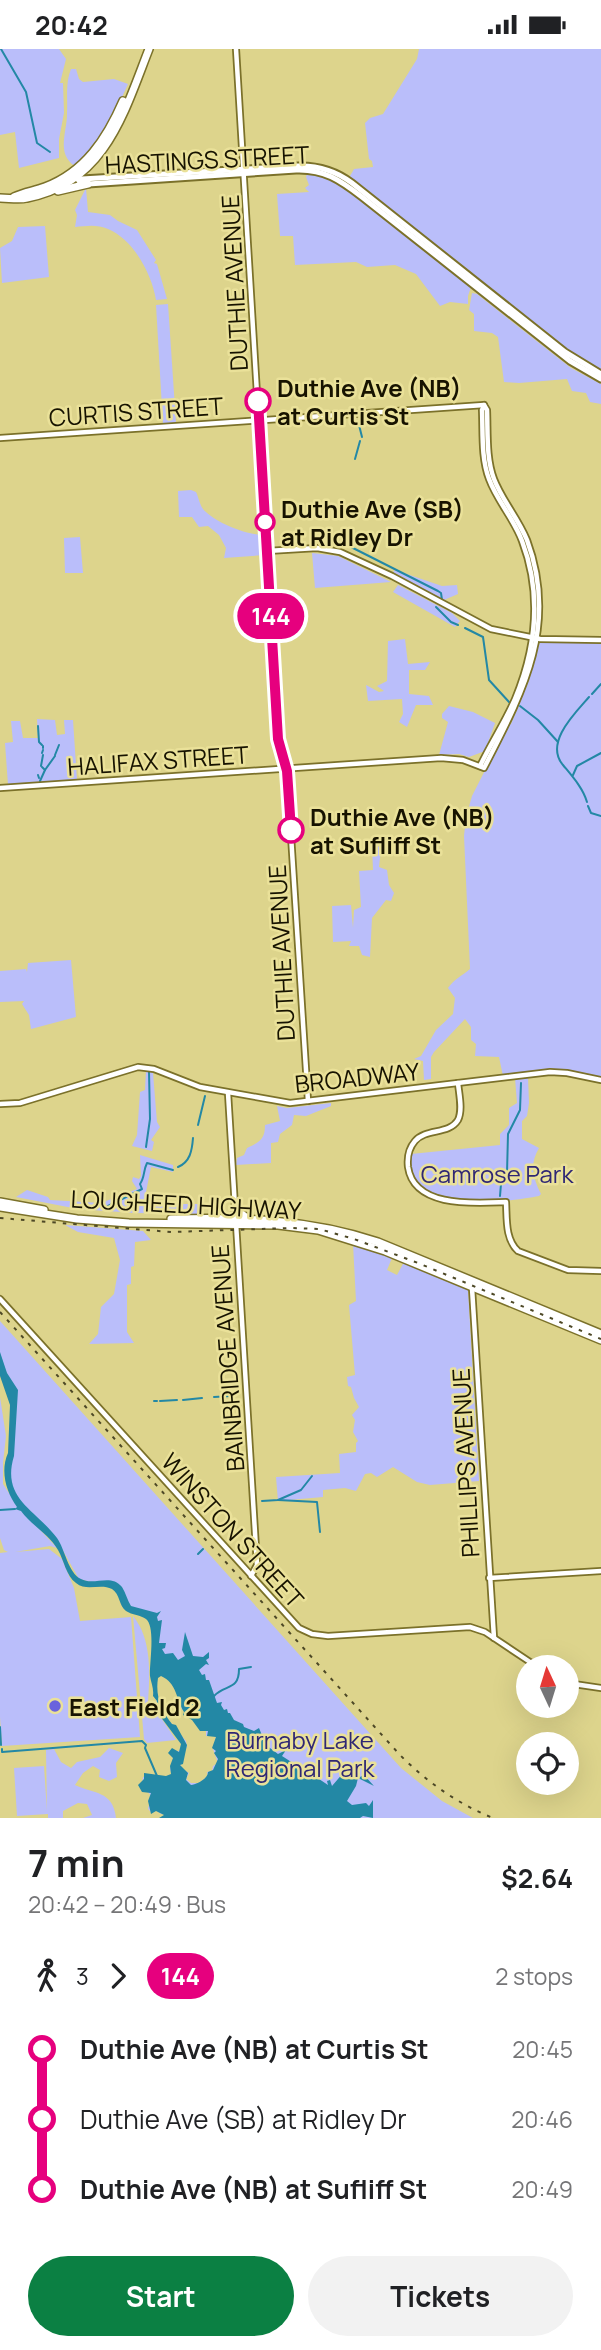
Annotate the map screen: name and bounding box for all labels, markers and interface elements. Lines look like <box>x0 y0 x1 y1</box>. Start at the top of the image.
text: 20:42 <box>35 7 108 43</box>
street label: HASTINGS STREET <box>104 137 311 181</box>
street label: DUTHIE AVENUE <box>213 194 255 372</box>
place label: Duthie Ave (NB) at Curtis St <box>277 371 462 432</box>
street label: CURTIS STREET <box>48 388 225 434</box>
marker: Duthie Ave (NB) at Curtis St <box>245 388 271 414</box>
place label: Duthie Ave (SB) at Ridley Dr <box>281 492 464 553</box>
marker: Duthie Ave (SB) at Ridley Dr <box>255 512 275 532</box>
line badge: 144 <box>231 593 311 639</box>
text: 144 <box>251 599 291 632</box>
street label: HALIFAX STREET <box>66 737 251 783</box>
place label: Duthie Ave (NB) at Sufliff St <box>310 800 495 861</box>
marker: Duthie Ave (NB) at Sufliff St <box>278 817 304 843</box>
street label: DUTHIE AVENUE <box>260 864 302 1042</box>
street label: BROADWAY <box>293 1054 422 1100</box>
park label: Camrose Park <box>421 1157 574 1190</box>
street label: LOUGHEED HIGHWAY <box>70 1181 303 1227</box>
street label: BAINBRIDGE AVENUE <box>203 1243 251 1473</box>
street label: PHILLIPS AVENUE <box>444 1368 486 1558</box>
street label: WINSTON STREET <box>154 1445 312 1615</box>
north arrow <box>516 1655 579 1719</box>
map controls <box>516 1655 579 1795</box>
place label: East Field 2 <box>69 1690 199 1723</box>
marker: East Field 2 <box>47 1698 63 1714</box>
park label: Burnaby Lake Regional Park <box>226 1723 376 1784</box>
button: locate <box>516 1732 579 1795</box>
text: 7 min <box>28 1836 124 1888</box>
text: $2.64 <box>501 1860 573 1896</box>
text: 20:42 – 20:49 · Bus <box>28 1888 226 1920</box>
icon: walk <box>28 1957 66 1995</box>
icon: forward <box>99 1957 137 1995</box>
text: 144 <box>161 1959 200 1992</box>
text: 3 <box>76 1960 89 1992</box>
text: 2 stops <box>495 1960 573 1992</box>
text: Duthie Ave (NB) at Curtis St <box>80 2031 429 2067</box>
text: 20:45 <box>512 2033 573 2065</box>
text: Duthie Ave (SB) at Ridley Dr <box>80 2101 407 2137</box>
text: 20:46 <box>511 2103 573 2135</box>
text: Duthie Ave (NB) at Sufliff St <box>80 2171 427 2207</box>
text: 20:49 <box>511 2173 573 2205</box>
button: Start <box>28 2256 294 2336</box>
button: Tickets <box>308 2256 573 2336</box>

